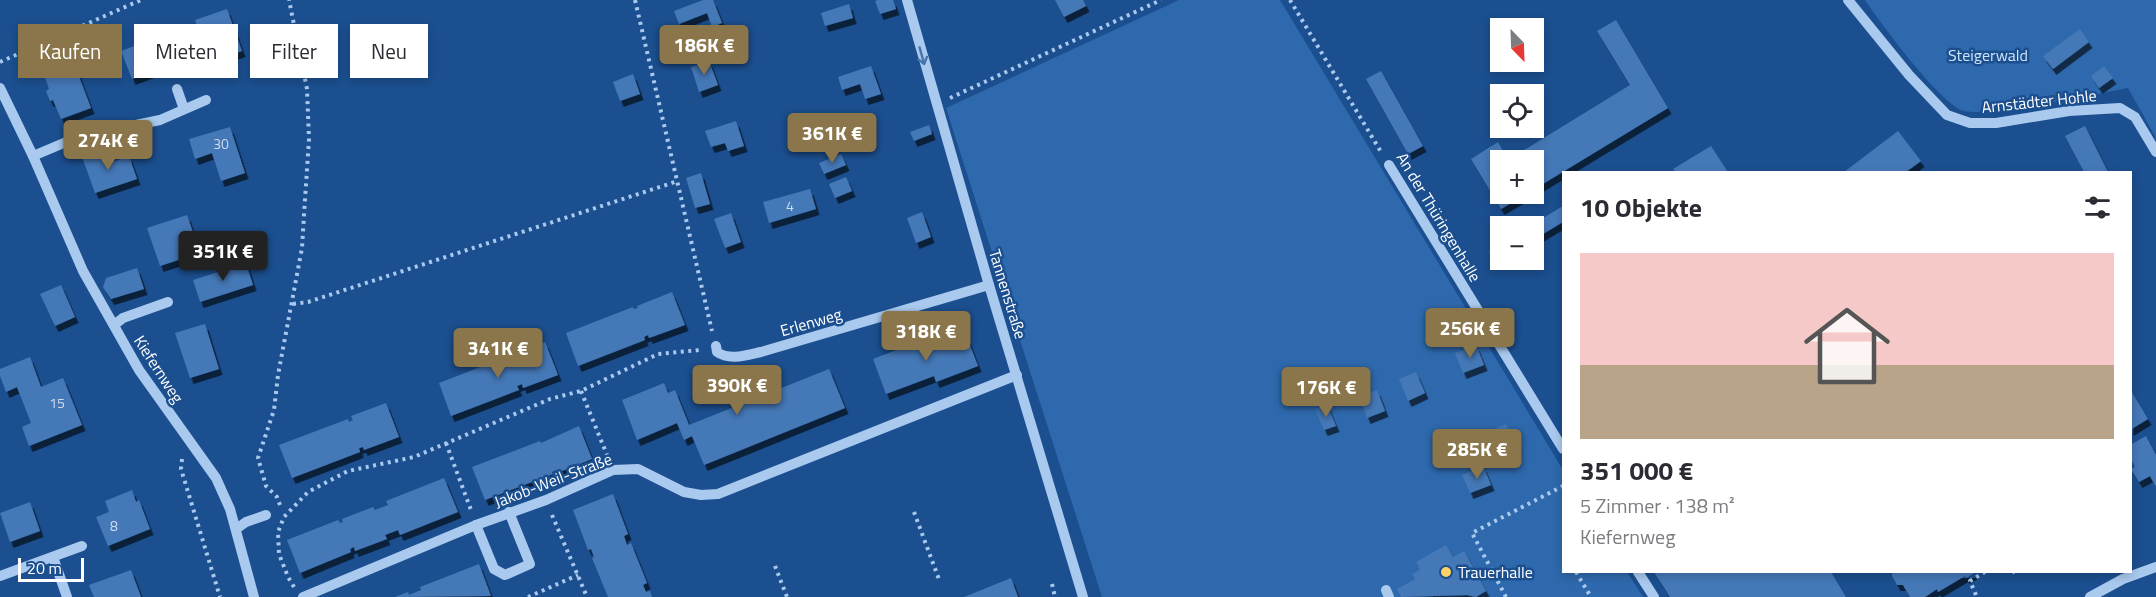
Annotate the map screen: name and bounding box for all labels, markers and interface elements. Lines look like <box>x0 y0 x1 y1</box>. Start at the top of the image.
north arrow <box>1490 18 1544 72</box>
map controls <box>1490 18 1544 270</box>
chip: Kaufen <box>18 24 122 78</box>
chip: Mieten <box>134 24 238 78</box>
chip: Filter <box>250 24 338 78</box>
chip: Neu <box>350 24 428 78</box>
pin: 186K € <box>655 25 753 76</box>
text: 186K € <box>673 29 735 60</box>
park label: Steigerwald <box>1948 43 2028 67</box>
one-way arrow <box>917 46 929 65</box>
street label: Arnstädter Hohle <box>1980 83 2098 119</box>
button: locate <box>1490 84 1544 138</box>
pin: 361K € <box>783 113 881 164</box>
text: 361K € <box>801 117 863 148</box>
pin: 274K € <box>59 120 157 171</box>
text: 274K € <box>77 124 139 155</box>
house number: 30 <box>213 133 229 154</box>
street label: An der Thüringenhalle <box>1391 148 1487 286</box>
button: + <box>1490 150 1544 204</box>
text: 10 Objekte <box>1580 188 1702 227</box>
icon: filters <box>2081 191 2114 224</box>
house number: 4 <box>786 195 794 216</box>
button: − <box>1490 216 1544 270</box>
pin: 351K € <box>174 231 272 282</box>
text: 351K € <box>192 235 254 266</box>
street label: Tannenstraße <box>983 246 1033 342</box>
icon: home <box>1793 292 1901 400</box>
street label: Erlenweg <box>777 302 845 342</box>
pin: 256K € <box>1421 308 1519 359</box>
pin: 318K € <box>877 311 975 362</box>
text: 256K € <box>1439 312 1501 343</box>
text: 318K € <box>895 315 957 346</box>
pin: 341K € <box>449 328 547 379</box>
street label: Kiefernweg <box>128 330 190 408</box>
text: 341K € <box>467 332 529 363</box>
pin: 390K € <box>688 365 786 416</box>
pin: 176K € <box>1277 367 1375 418</box>
text: 390K € <box>706 369 768 400</box>
text: 176K € <box>1295 371 1357 402</box>
house number: 15 <box>49 392 65 413</box>
pin: 285K € <box>1428 429 1526 480</box>
text: 285K € <box>1446 433 1508 464</box>
street label: Jakob-Weil-Straße <box>491 447 615 513</box>
text: 351 000 € <box>1580 451 1693 490</box>
text: 5 Zimmer · 138 m² <box>1580 490 1735 521</box>
house number: 8 <box>110 515 118 536</box>
text: Kiefernweg <box>1580 521 1675 552</box>
scale bar <box>18 555 84 582</box>
text: 20 m <box>27 556 62 580</box>
place label: Trauerhalle <box>1458 560 1533 584</box>
marker: Trauerhalle <box>1439 565 1453 579</box>

